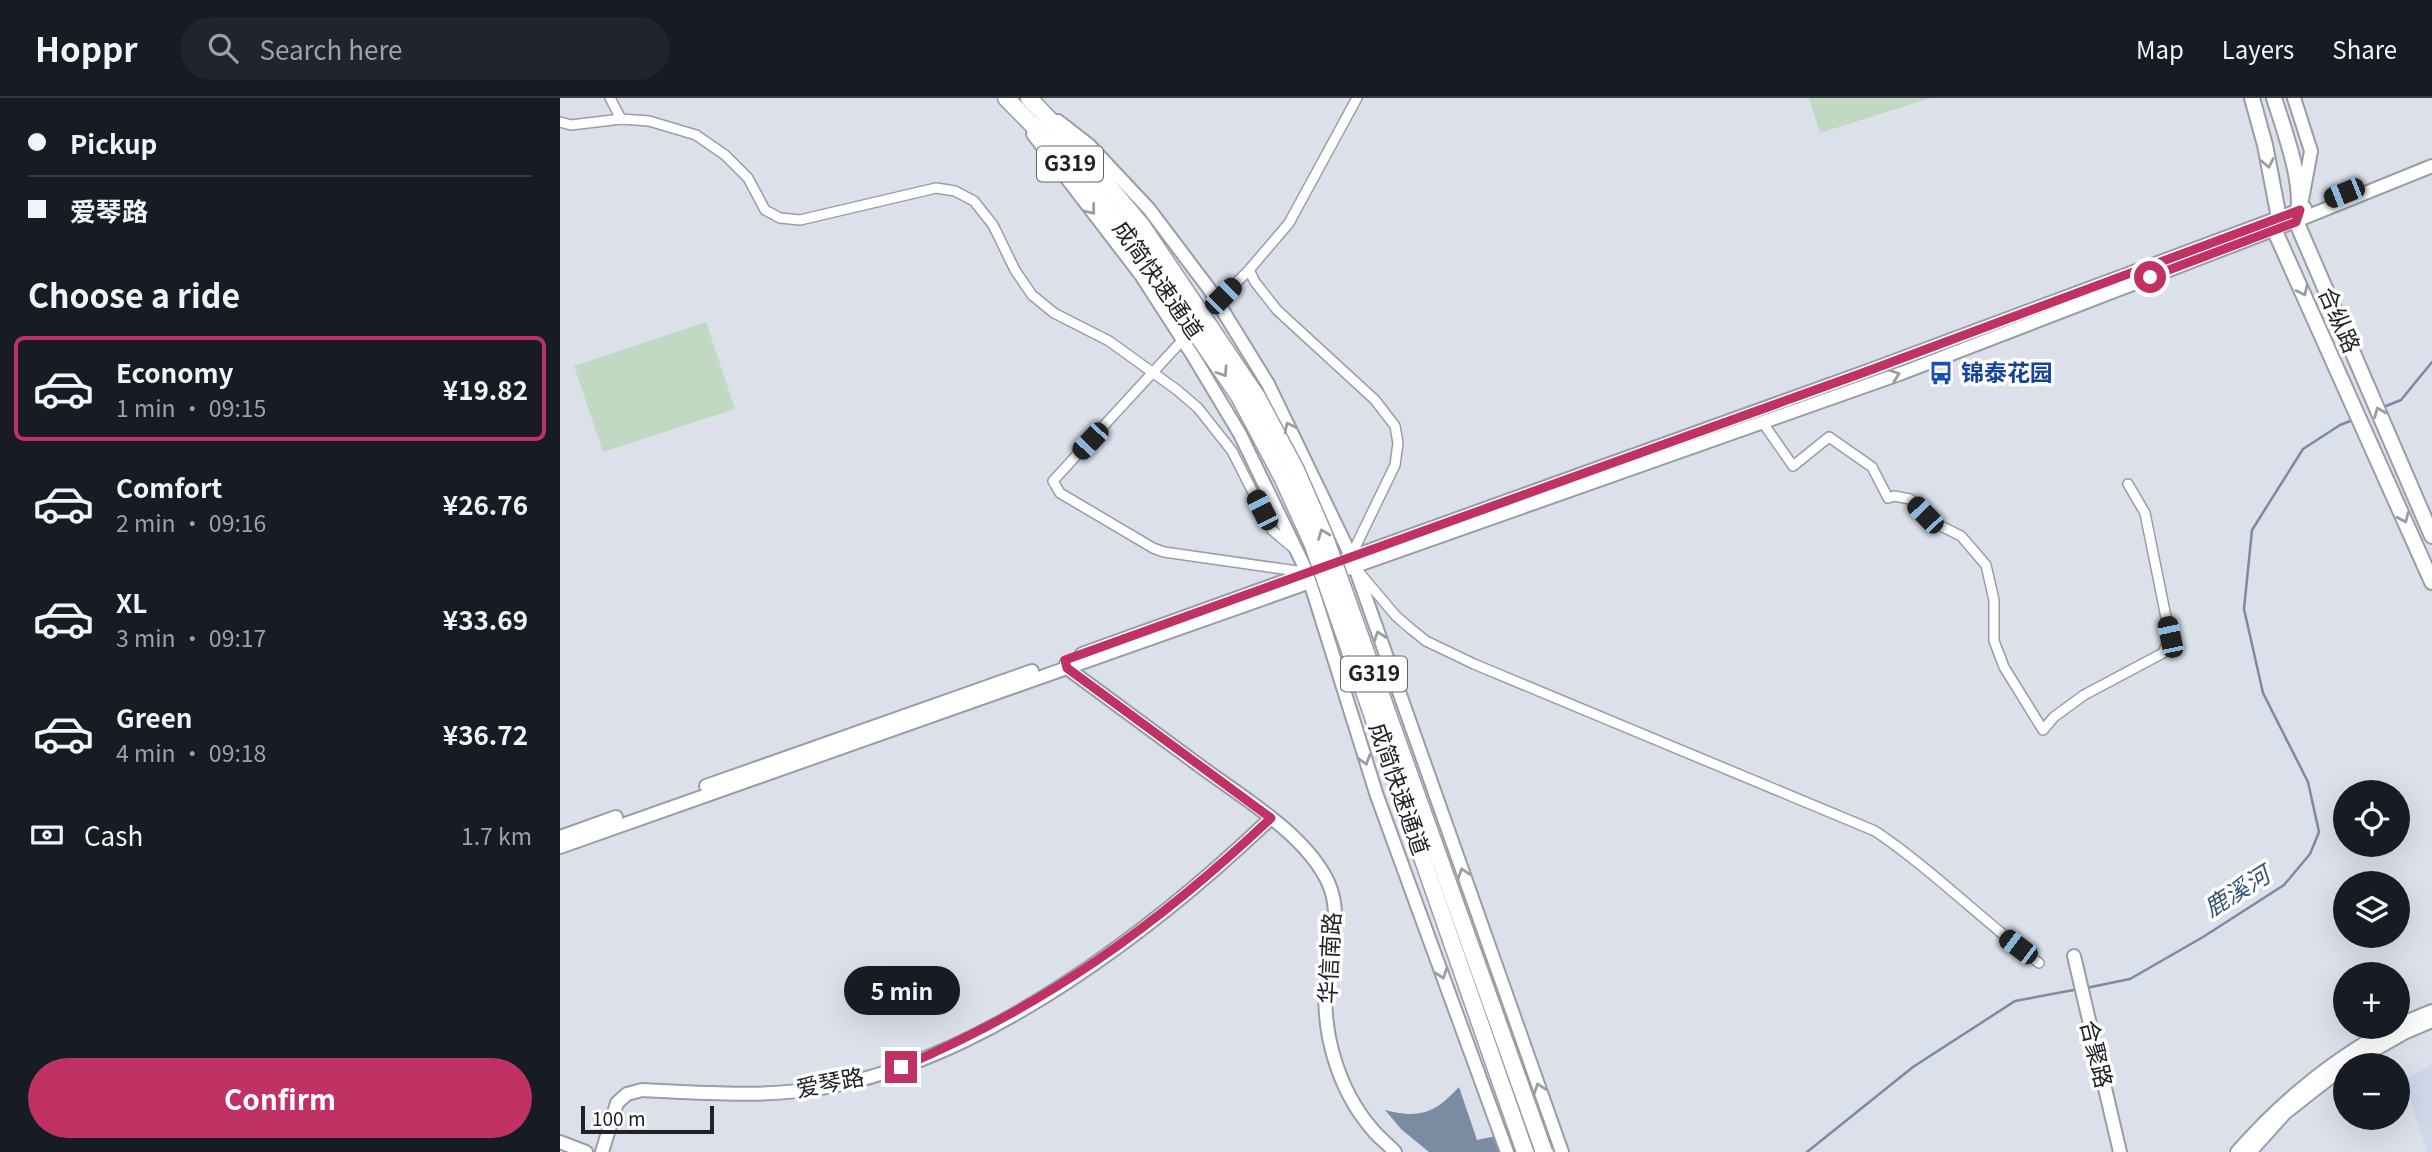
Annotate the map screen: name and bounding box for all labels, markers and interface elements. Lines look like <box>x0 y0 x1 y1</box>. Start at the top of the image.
search box <box>180 17 670 80</box>
text: Hoppr <box>35 24 138 72</box>
icon: search <box>204 29 242 67</box>
text: Search here <box>260 30 403 67</box>
text: Map <box>2136 31 2184 66</box>
text: Layers <box>2222 31 2294 66</box>
text: Share <box>2332 31 2397 66</box>
text: Pickup <box>70 124 157 161</box>
road number: G319 <box>1037 146 1103 182</box>
one-way arrow <box>2260 157 2275 169</box>
car <box>2321 175 2368 211</box>
text: 爱琴路 <box>70 191 148 228</box>
one-way arrow <box>1083 202 1096 214</box>
street label: 成简快速通道 <box>1106 213 1213 345</box>
route start <box>2134 261 2166 293</box>
text: Choose a ride <box>28 271 240 317</box>
car <box>1201 274 1246 318</box>
street label: 合纵路 <box>2311 281 2370 358</box>
one-way arrow <box>2294 284 2308 296</box>
text: Economy <box>116 353 234 390</box>
place label: 锦泰花园 <box>1961 354 2053 388</box>
icon: car <box>32 357 95 420</box>
bus stop icon: 锦泰花园 <box>1927 359 1955 387</box>
one-way arrow <box>1215 364 1227 377</box>
text: ¥19.82 <box>443 370 528 407</box>
one-way arrow <box>1888 370 1900 384</box>
text: 1 min · 09:15 <box>116 390 266 424</box>
one-way arrow <box>2373 406 2387 419</box>
car <box>1068 418 1113 464</box>
one-way arrow <box>1283 422 1297 434</box>
text: Comfort <box>116 468 222 505</box>
icon: car <box>32 472 95 535</box>
text: ¥26.76 <box>443 485 528 522</box>
car <box>1244 487 1281 533</box>
car <box>1903 493 1948 537</box>
text: 2 min · 09:16 <box>116 505 266 539</box>
one-way arrow <box>2395 511 2409 523</box>
one-way arrow <box>1318 529 1332 541</box>
text: XL <box>116 583 147 620</box>
icon: car <box>32 587 95 650</box>
text: ¥33.69 <box>443 600 528 637</box>
car <box>2156 614 2185 660</box>
text: 3 min · 09:17 <box>116 620 266 654</box>
one-way arrow <box>1373 630 1387 642</box>
road number: G319 <box>1341 656 1407 692</box>
text: Green <box>116 698 192 735</box>
icon: car <box>32 702 95 765</box>
text: ¥36.72 <box>443 715 528 752</box>
street label: 成简快速通道 <box>1362 718 1439 859</box>
text: 4 min · 09:18 <box>116 735 266 769</box>
one-way arrow <box>1357 754 1372 766</box>
map controls <box>2333 780 2410 1130</box>
button: locate <box>2333 780 2410 857</box>
icon: cash <box>28 816 66 854</box>
text: Cash <box>84 816 143 853</box>
text: 1.7 km <box>461 818 532 852</box>
water label: 鹿溪河 <box>2196 854 2279 924</box>
one-way arrow <box>1457 868 1471 880</box>
button: layers <box>2333 871 2410 948</box>
street label: 华信南路 <box>1309 911 1347 1005</box>
car <box>1995 926 2042 968</box>
button: + <box>2333 962 2410 1039</box>
callout: 5 min <box>843 965 959 1014</box>
one-way arrow <box>1433 968 1447 980</box>
text: 5 min <box>871 973 933 1007</box>
street label: 合聚路 <box>2073 1016 2123 1091</box>
route end <box>885 1051 917 1083</box>
button: − <box>2333 1053 2410 1130</box>
button: Confirm <box>28 1058 532 1138</box>
street label: 爱琴路 <box>793 1058 867 1104</box>
one-way arrow <box>1533 1082 1547 1094</box>
scale bar <box>581 1103 714 1135</box>
text: 100 m <box>592 1104 646 1131</box>

